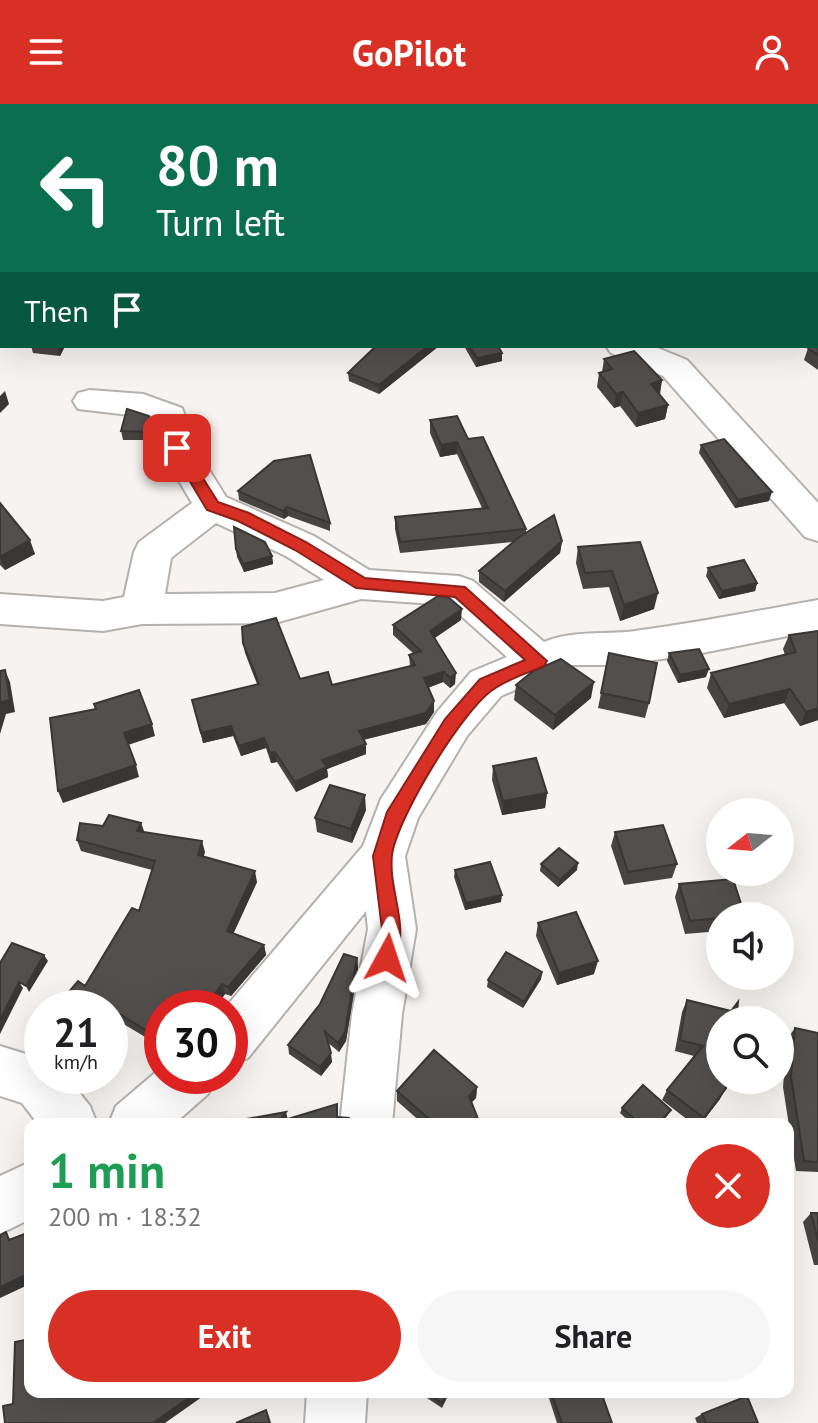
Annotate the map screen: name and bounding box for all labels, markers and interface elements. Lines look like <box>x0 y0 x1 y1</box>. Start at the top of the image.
text: GoPilot <box>352 29 466 76</box>
icon: menu <box>24 30 68 74</box>
icon: person <box>750 30 794 74</box>
text: 80 m <box>156 129 279 201</box>
icon: left <box>24 136 128 240</box>
text: Turn left <box>156 199 285 246</box>
icon: arrive <box>105 288 149 332</box>
text: Then <box>24 291 89 330</box>
pin <box>143 414 211 482</box>
icon: arrive <box>155 426 199 470</box>
north arrow <box>706 798 794 886</box>
map controls <box>706 798 794 1094</box>
button: sound <box>706 902 794 990</box>
position arrow <box>345 916 429 1000</box>
speed limit sign: 30 <box>144 990 248 1094</box>
text: 21 <box>53 1006 99 1058</box>
button: search <box>706 1006 794 1094</box>
text: km/h <box>54 1049 98 1075</box>
text: 1 min <box>48 1139 165 1201</box>
button: close <box>686 1144 770 1228</box>
text: 200 m · 18:32 <box>48 1200 202 1233</box>
button: Exit <box>48 1290 401 1382</box>
button: Share <box>417 1290 770 1382</box>

